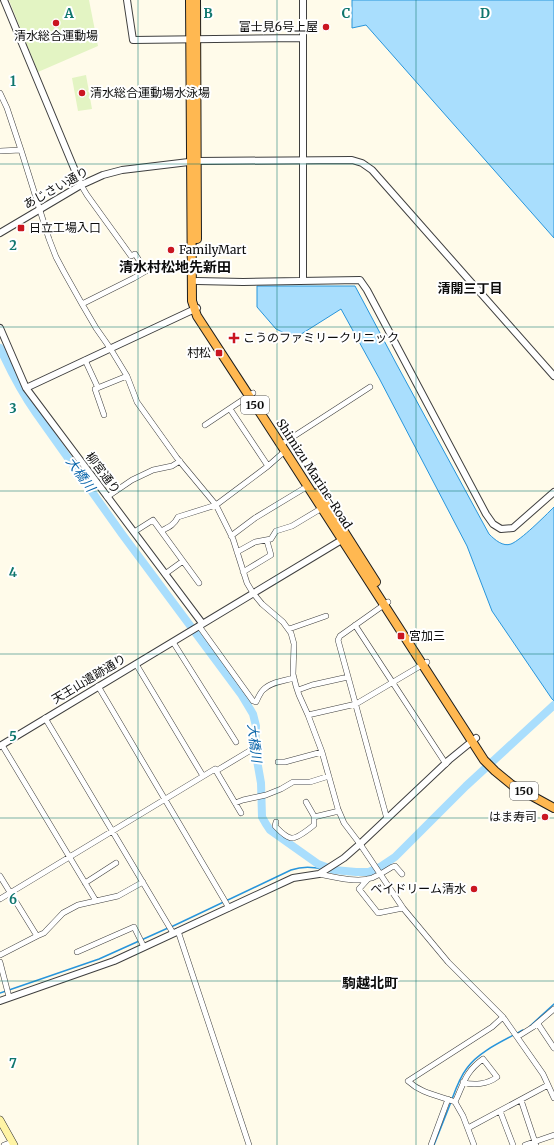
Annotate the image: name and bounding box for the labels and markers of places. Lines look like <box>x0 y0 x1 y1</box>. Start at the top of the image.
marker: 清水総合運動場 <box>51 18 61 28</box>
place label: 富士見6号上屋 <box>239 19 318 34</box>
marker: 富士見6号上屋 <box>321 22 331 32</box>
place label: 清水総合運動場 <box>14 28 98 43</box>
place label: 清水総合運動場水泳場 <box>90 85 210 100</box>
marker: 清水総合運動場水泳場 <box>77 88 87 98</box>
place label: 日立工場入口 <box>29 220 101 235</box>
marker: 日立工場入口 <box>16 223 26 233</box>
place label: FamilyMart <box>179 242 247 257</box>
marker: FamilyMart <box>166 245 176 255</box>
place label: こうのファミリークリニック <box>243 330 399 345</box>
marker: こうのファミリークリニック <box>228 332 240 344</box>
place label: 村松 <box>187 345 211 360</box>
marker: 村松 <box>214 348 224 358</box>
place label: 宮加三 <box>409 628 445 643</box>
marker: 宮加三 <box>396 631 406 641</box>
place label: はま寿司 <box>489 809 537 824</box>
marker: はま寿司 <box>540 812 550 822</box>
place label: ベイドリーム清水 <box>370 881 466 896</box>
marker: ベイドリーム清水 <box>469 884 479 894</box>

